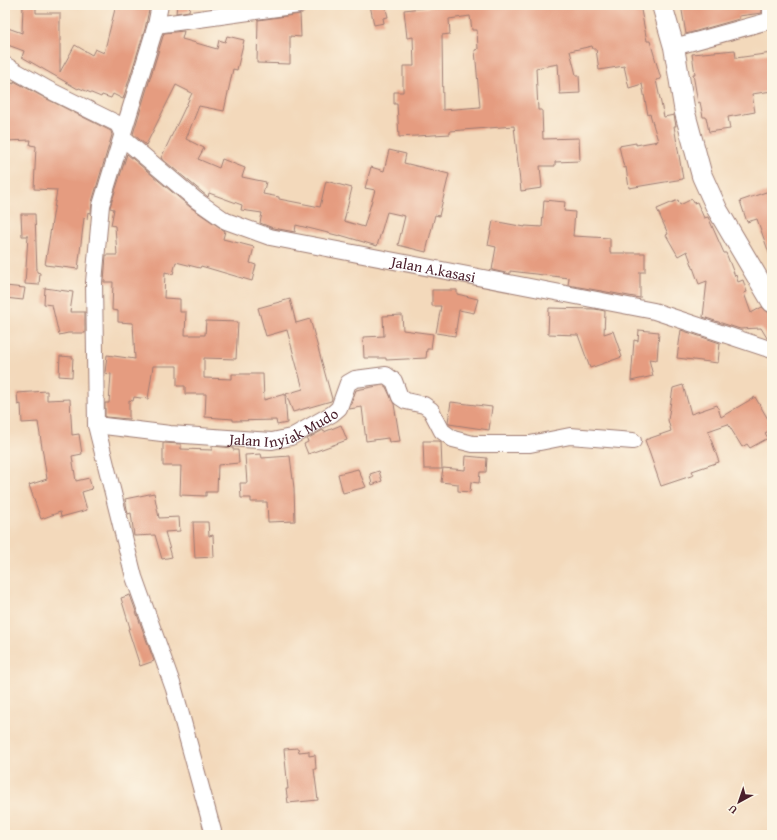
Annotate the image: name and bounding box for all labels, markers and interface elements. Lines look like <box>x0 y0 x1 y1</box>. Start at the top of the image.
street label: Jalan A.kasasi <box>388 250 478 287</box>
street label: Jalan Inyiak Mudo <box>227 403 343 452</box>
north arrow <box>719 782 759 822</box>
text: U <box>724 801 741 818</box>

